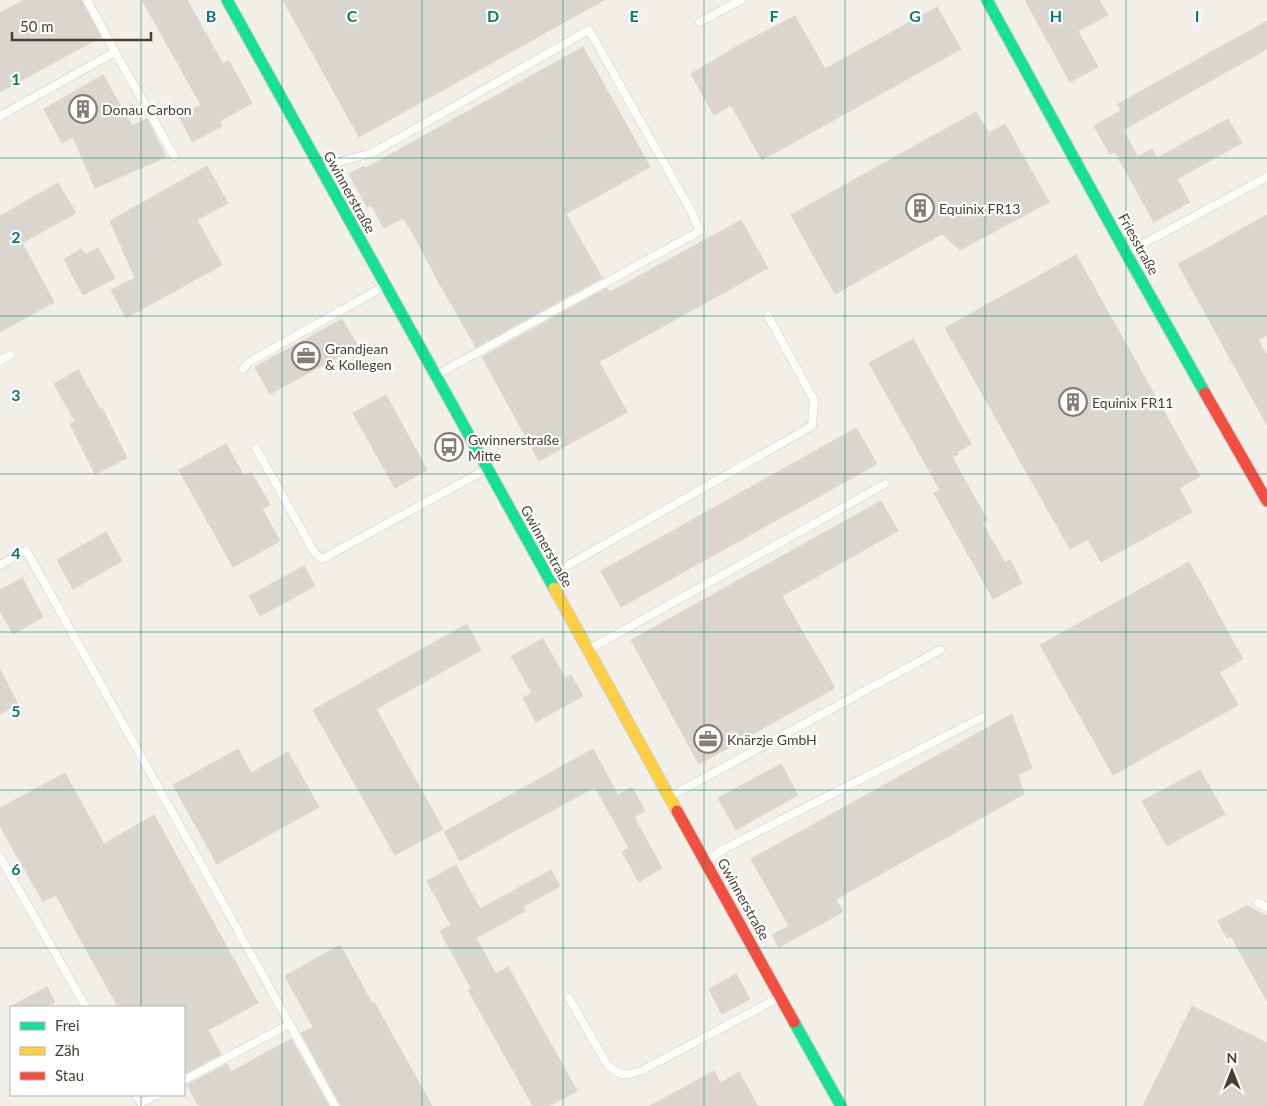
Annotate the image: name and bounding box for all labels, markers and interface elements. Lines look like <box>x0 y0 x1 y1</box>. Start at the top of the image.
text: B <box>206 6 216 25</box>
text: C <box>347 6 358 25</box>
text: D <box>487 6 499 25</box>
text: E <box>629 6 639 25</box>
text: F <box>769 6 779 25</box>
text: G <box>909 6 921 25</box>
text: H <box>1050 6 1062 25</box>
text: I <box>1195 6 1199 25</box>
scale bar <box>12 10 151 42</box>
text: 50 m <box>20 17 54 35</box>
text: 1 <box>11 69 21 88</box>
building icon: Donau Carbon <box>68 94 98 124</box>
place label: Donau Carbon <box>102 101 192 118</box>
street label: Gwinnerstraße <box>320 148 380 236</box>
building icon: Equinix FR13 <box>905 193 935 223</box>
place label: Equinix FR13 <box>939 200 1020 217</box>
street label: Friesstraße <box>1115 210 1163 278</box>
text: 2 <box>11 227 21 246</box>
place label: Grandjean & Kollegen <box>325 340 392 373</box>
office icon: Grandjean & Kollegen <box>291 341 321 371</box>
text: 3 <box>11 385 21 404</box>
building icon: Equinix FR11 <box>1058 387 1088 417</box>
place label: Equinix FR11 <box>1092 394 1173 411</box>
place label: Gwinnerstraße Mitte <box>468 431 559 464</box>
bus stop icon: Gwinnerstraße Mitte <box>434 432 464 462</box>
street label: Gwinnerstraße <box>517 502 577 590</box>
text: 4 <box>11 543 21 562</box>
text: 5 <box>11 701 21 720</box>
office icon: Knärzje GmbH <box>693 724 723 754</box>
place label: Knärzje GmbH <box>727 731 817 748</box>
street label: Gwinnerstraße <box>714 855 774 943</box>
text: 6 <box>11 859 21 878</box>
legend <box>10 1006 185 1096</box>
text: Frei <box>55 1016 80 1034</box>
text: Zäh <box>55 1041 80 1059</box>
north arrow <box>1207 1046 1257 1096</box>
text: N <box>1227 1049 1237 1066</box>
text: Stau <box>55 1066 84 1084</box>

